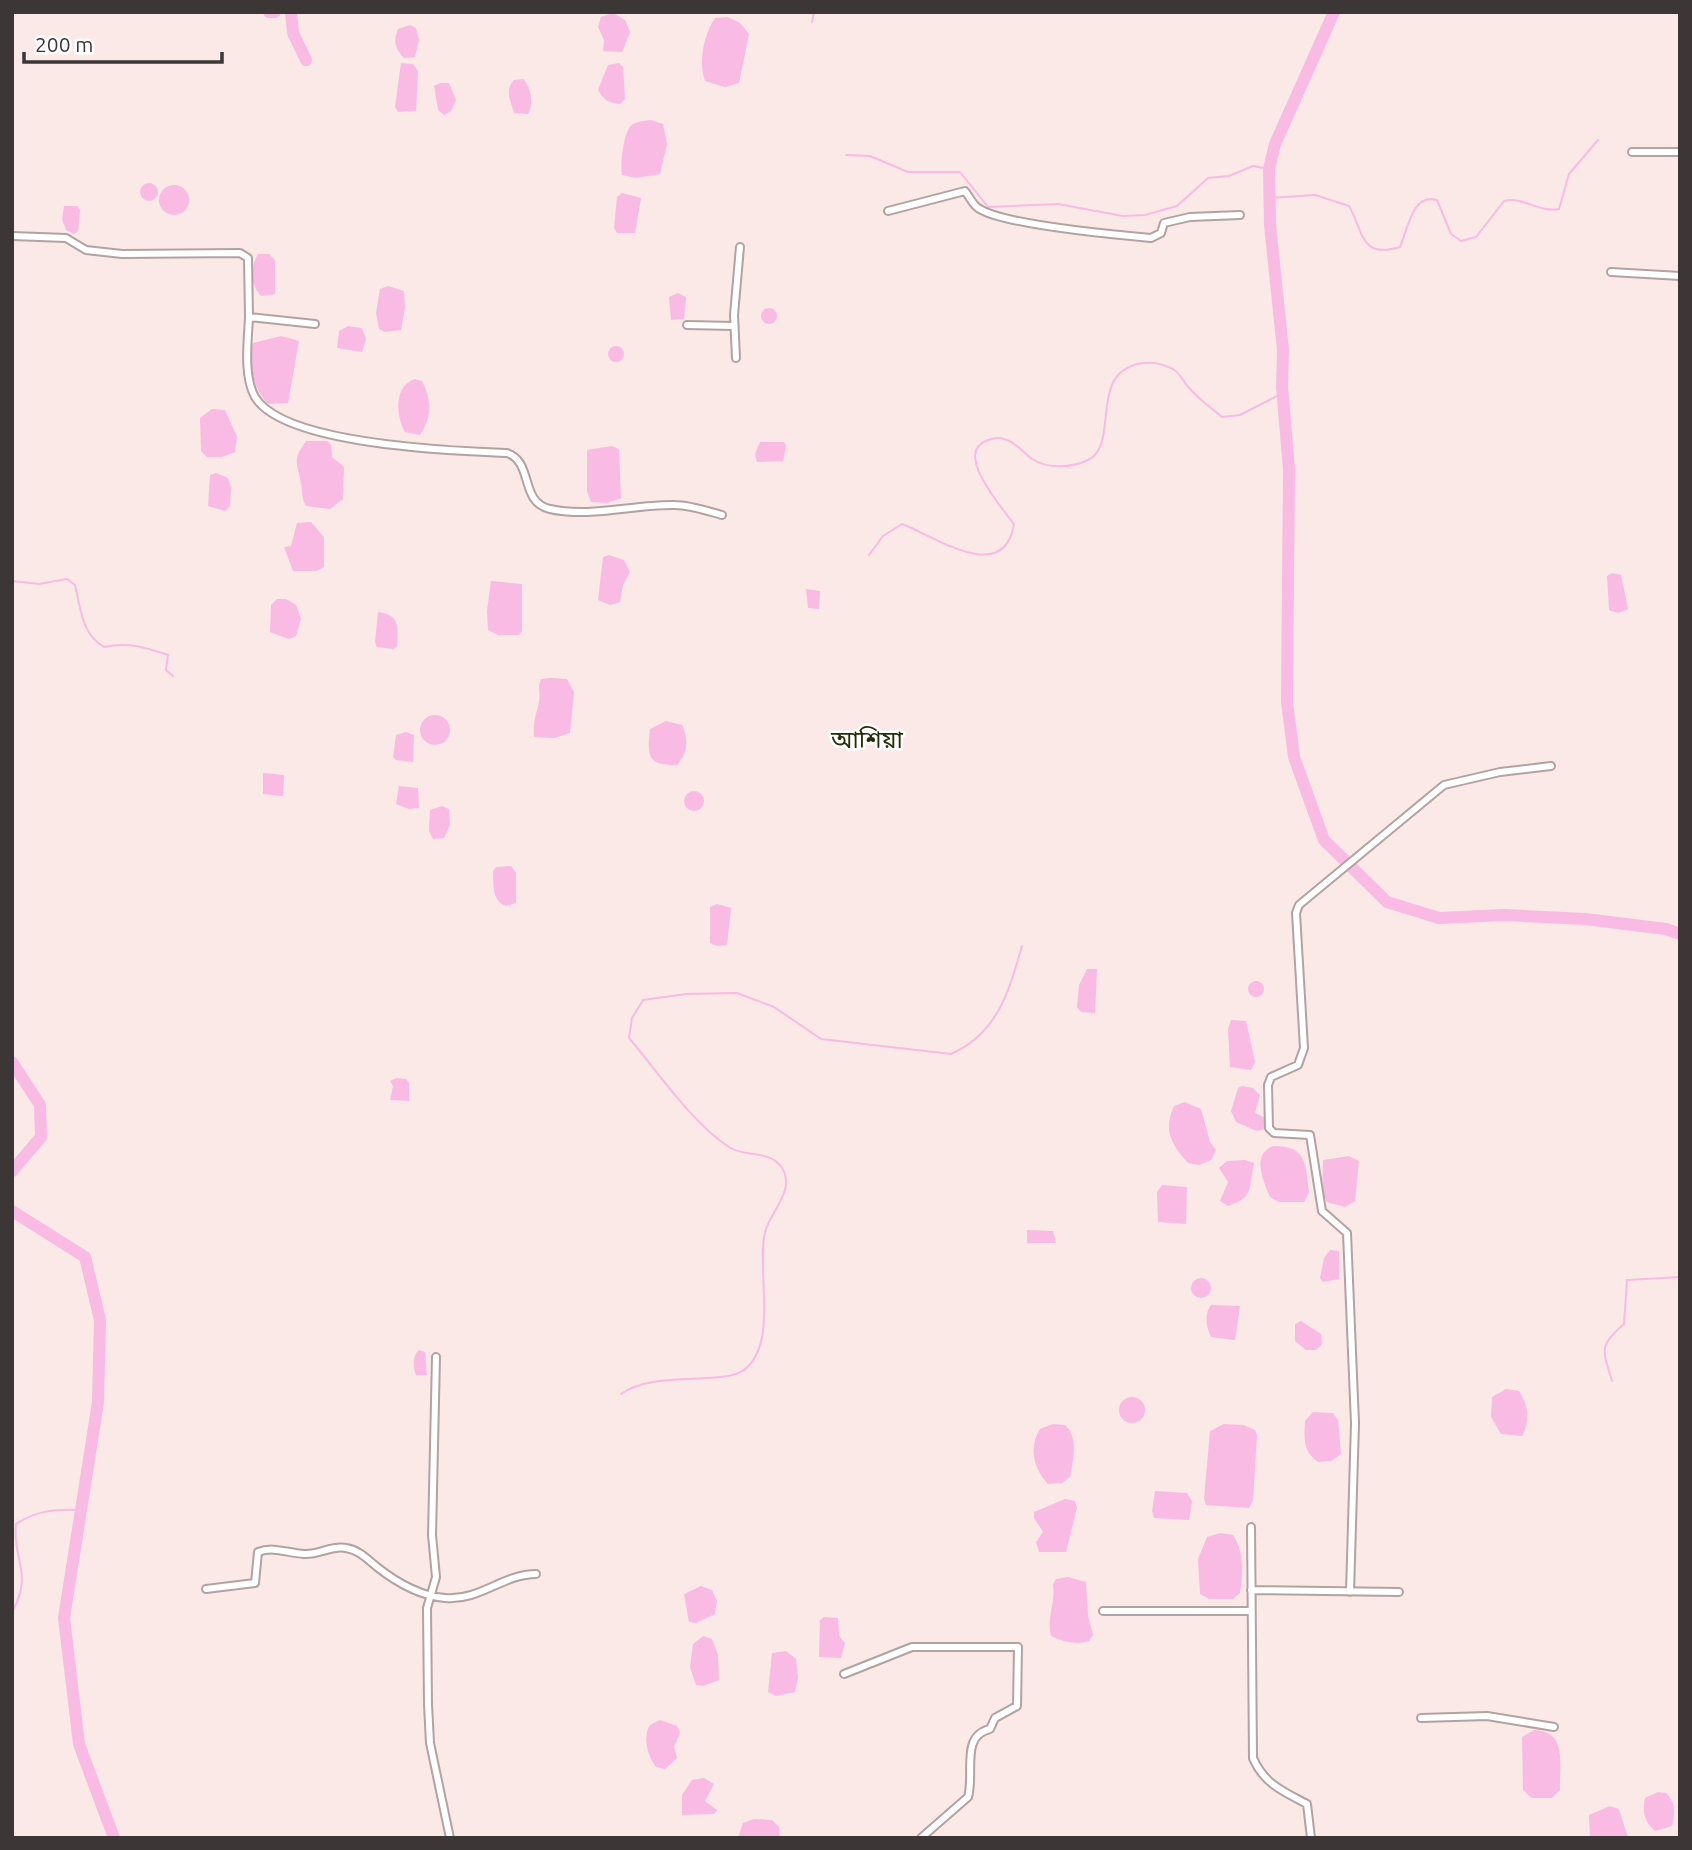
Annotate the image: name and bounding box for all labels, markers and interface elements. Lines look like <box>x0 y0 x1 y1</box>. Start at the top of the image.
scale bar <box>24 21 222 65</box>
text: 200 m <box>35 32 93 56</box>
district label: আশিয়া <box>830 726 904 753</box>

